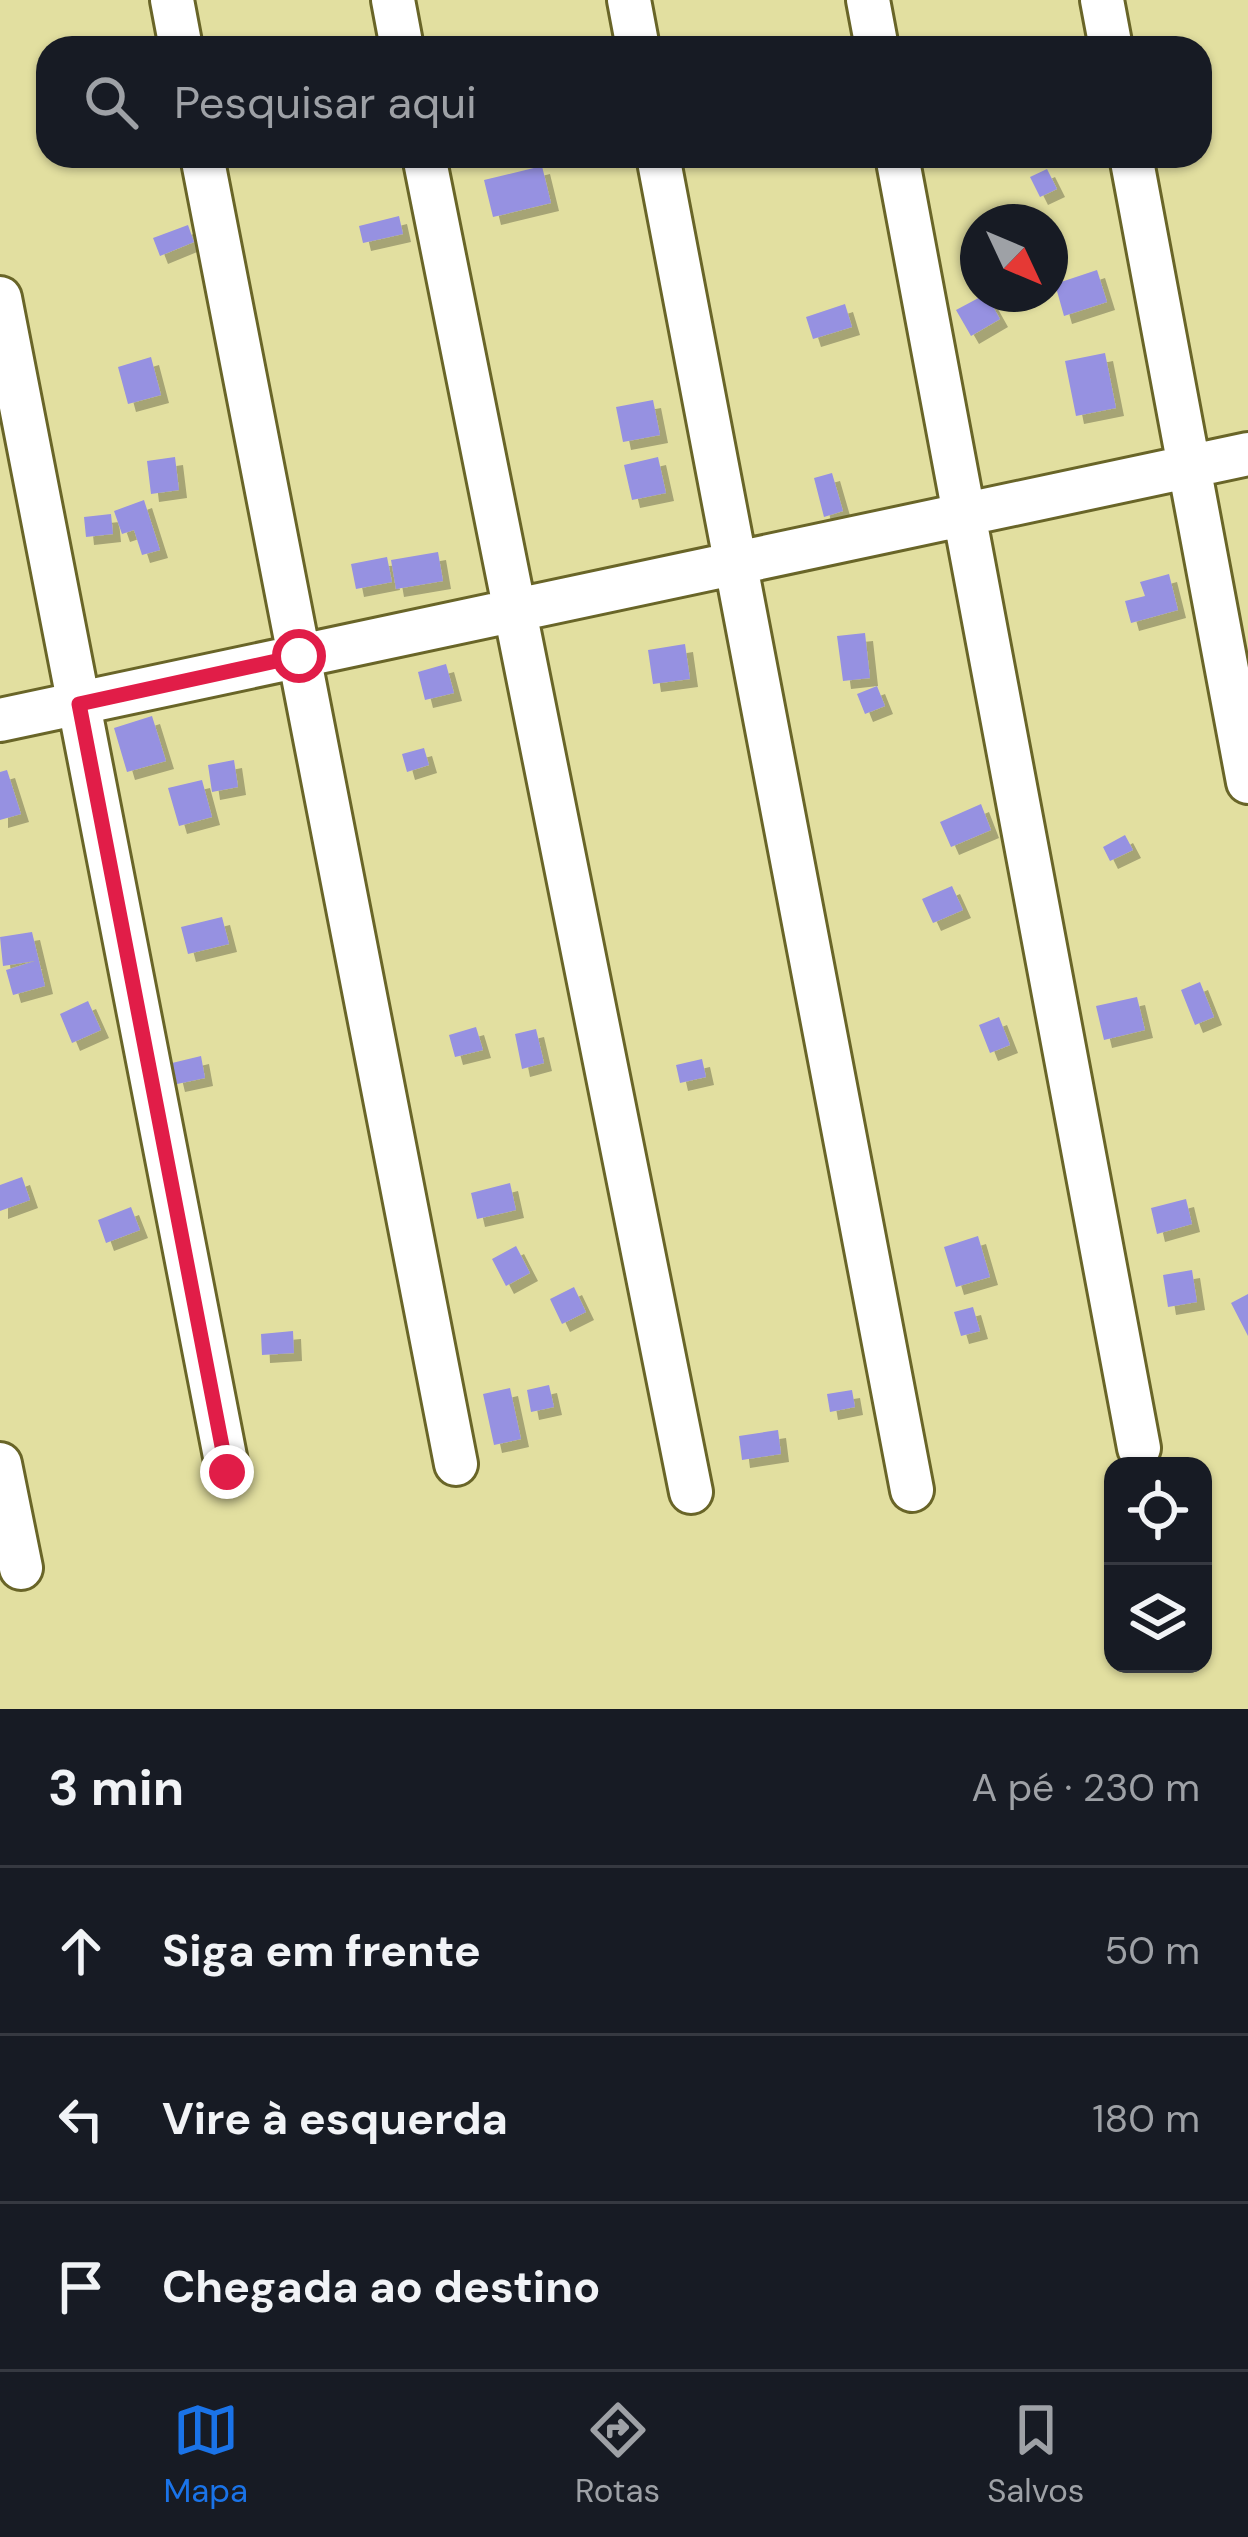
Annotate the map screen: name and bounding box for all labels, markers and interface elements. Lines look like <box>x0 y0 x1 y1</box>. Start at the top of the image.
search box <box>36 36 1212 168</box>
icon: search <box>78 69 144 135</box>
text: Pesquisar aqui <box>174 73 477 132</box>
north arrow <box>960 204 1068 312</box>
route start <box>272 629 326 683</box>
route end <box>200 1445 254 1499</box>
map controls <box>1104 1457 1212 1673</box>
button: locate <box>1104 1457 1212 1565</box>
button: layers <box>1104 1565 1212 1673</box>
text: 3 min <box>48 1754 184 1821</box>
text: A pé · 230 m <box>971 1762 1200 1813</box>
icon: ahead <box>48 1918 114 1984</box>
text: Siga em frente <box>162 1921 481 1980</box>
text: 50 m <box>1104 1925 1200 1976</box>
icon: left <box>48 2086 114 2152</box>
text: Vire à esquerda <box>162 2089 508 2148</box>
text: 180 m <box>1092 2093 1200 2144</box>
icon: arrive <box>48 2254 114 2320</box>
text: Chegada ao destino <box>162 2257 600 2316</box>
tab: Mapa <box>164 2397 248 2512</box>
tab: Rotas <box>575 2397 660 2512</box>
tab: Salvos <box>987 2397 1084 2512</box>

